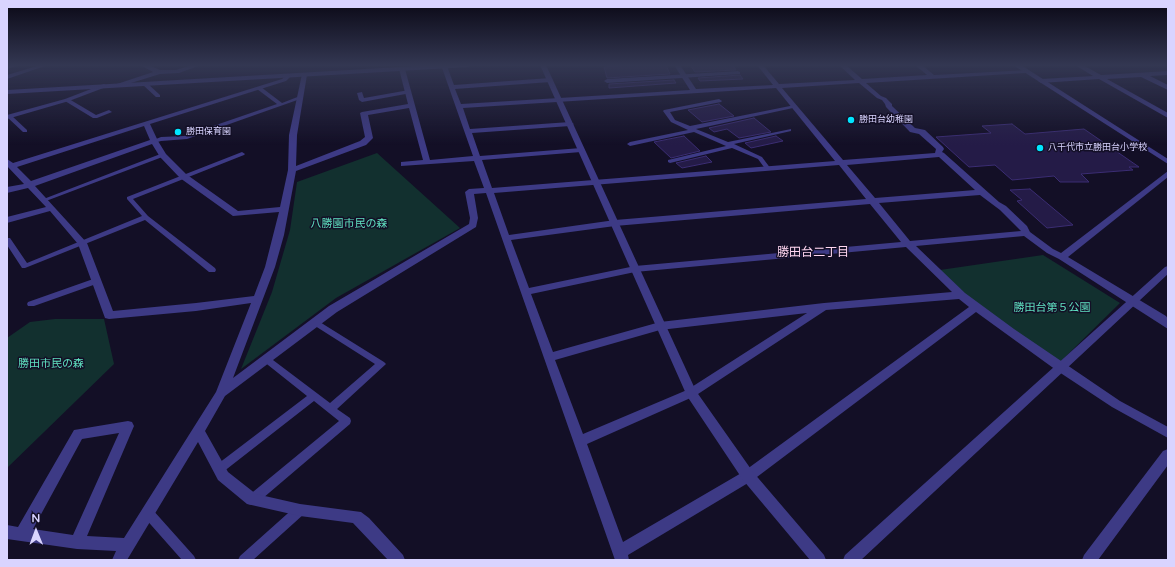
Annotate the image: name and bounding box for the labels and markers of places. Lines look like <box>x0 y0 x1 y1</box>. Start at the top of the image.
marker: 勝田台幼稚園 <box>846 115 856 125</box>
place label: 勝田台幼稚園 <box>859 115 913 125</box>
marker: 勝田保育園 <box>173 127 183 137</box>
place label: 勝田保育園 <box>186 127 231 137</box>
marker: 八千代市立勝田台小学校 <box>1035 143 1045 153</box>
place label: 八千代市立勝田台小学校 <box>1048 143 1147 153</box>

